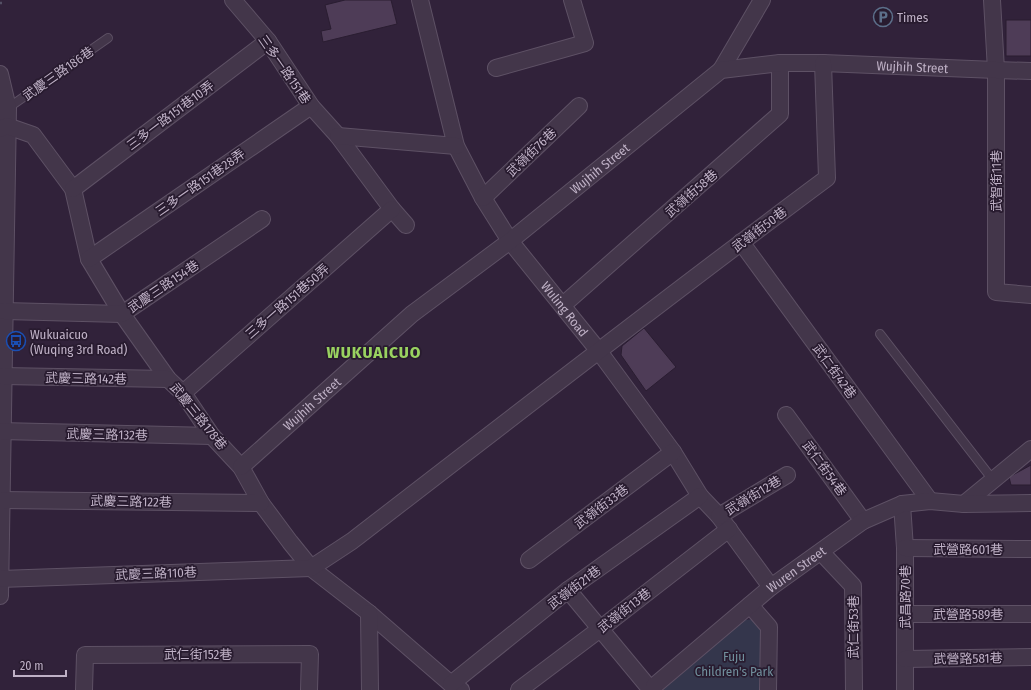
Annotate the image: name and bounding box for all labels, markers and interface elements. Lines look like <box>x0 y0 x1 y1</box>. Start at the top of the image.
parking icon: Times <box>872 6 894 28</box>
place label: Times <box>897 10 929 25</box>
street label: 三多一路151巷 <box>255 32 314 107</box>
street label: 武慶三路186巷 <box>20 43 97 103</box>
street label: Wujhih Street <box>876 58 949 76</box>
street label: 三多一路151巷10弄 <box>124 78 217 153</box>
street label: 武嶺街76巷 <box>503 125 559 180</box>
street label: Wujhih Street <box>567 140 633 197</box>
street label: 三多一路151巷28弄 <box>153 146 248 219</box>
street label: 武智街11巷 <box>989 150 1004 212</box>
street label: 武嶺街58巷 <box>662 167 721 220</box>
street label: 武嶺街50巷 <box>729 204 790 255</box>
street label: 武慶三路154巷 <box>125 257 202 316</box>
street label: 三多一路151巷50弄 <box>242 261 332 342</box>
street label: Wuling Road <box>538 279 591 340</box>
place label: Wukuaicuo (Wuqing 3rd Road) <box>30 327 128 357</box>
bus stop icon: Wukuaicuo (Wuqing 3rd Road) <box>5 330 27 352</box>
street label: 武仁街42巷 <box>810 341 859 402</box>
district label: WUKUAICUO <box>327 342 421 363</box>
street label: 武慶三路142巷 <box>45 370 127 387</box>
street label: Wujhih Street <box>280 374 344 434</box>
street label: 武慶三路178巷 <box>167 380 230 453</box>
street label: 武慶三路132巷 <box>66 426 148 443</box>
street label: 武仁街54巷 <box>800 438 850 499</box>
street label: 武嶺街12巷 <box>722 473 784 518</box>
street label: 武嶺街33巷 <box>571 481 631 532</box>
street label: 武慶三路122巷 <box>90 493 172 510</box>
street label: 武營路601巷 <box>933 542 1003 557</box>
street label: Wuren Street <box>764 543 829 596</box>
street label: 武嶺街21巷 <box>545 563 604 612</box>
street label: 武慶三路110巷 <box>115 565 197 582</box>
street label: 武昌路70巷 <box>898 565 913 629</box>
street label: 武嶺街13巷 <box>595 585 654 636</box>
street label: 武仁街53巷 <box>846 595 861 659</box>
street label: 武營路589巷 <box>933 607 1003 622</box>
street label: 武仁街152巷 <box>164 647 232 662</box>
park label: Fuju Children's Park <box>695 649 774 679</box>
street label: 武營路581巷 <box>933 650 1003 667</box>
scale bar <box>14 652 66 678</box>
text: 20 m <box>20 659 44 673</box>

